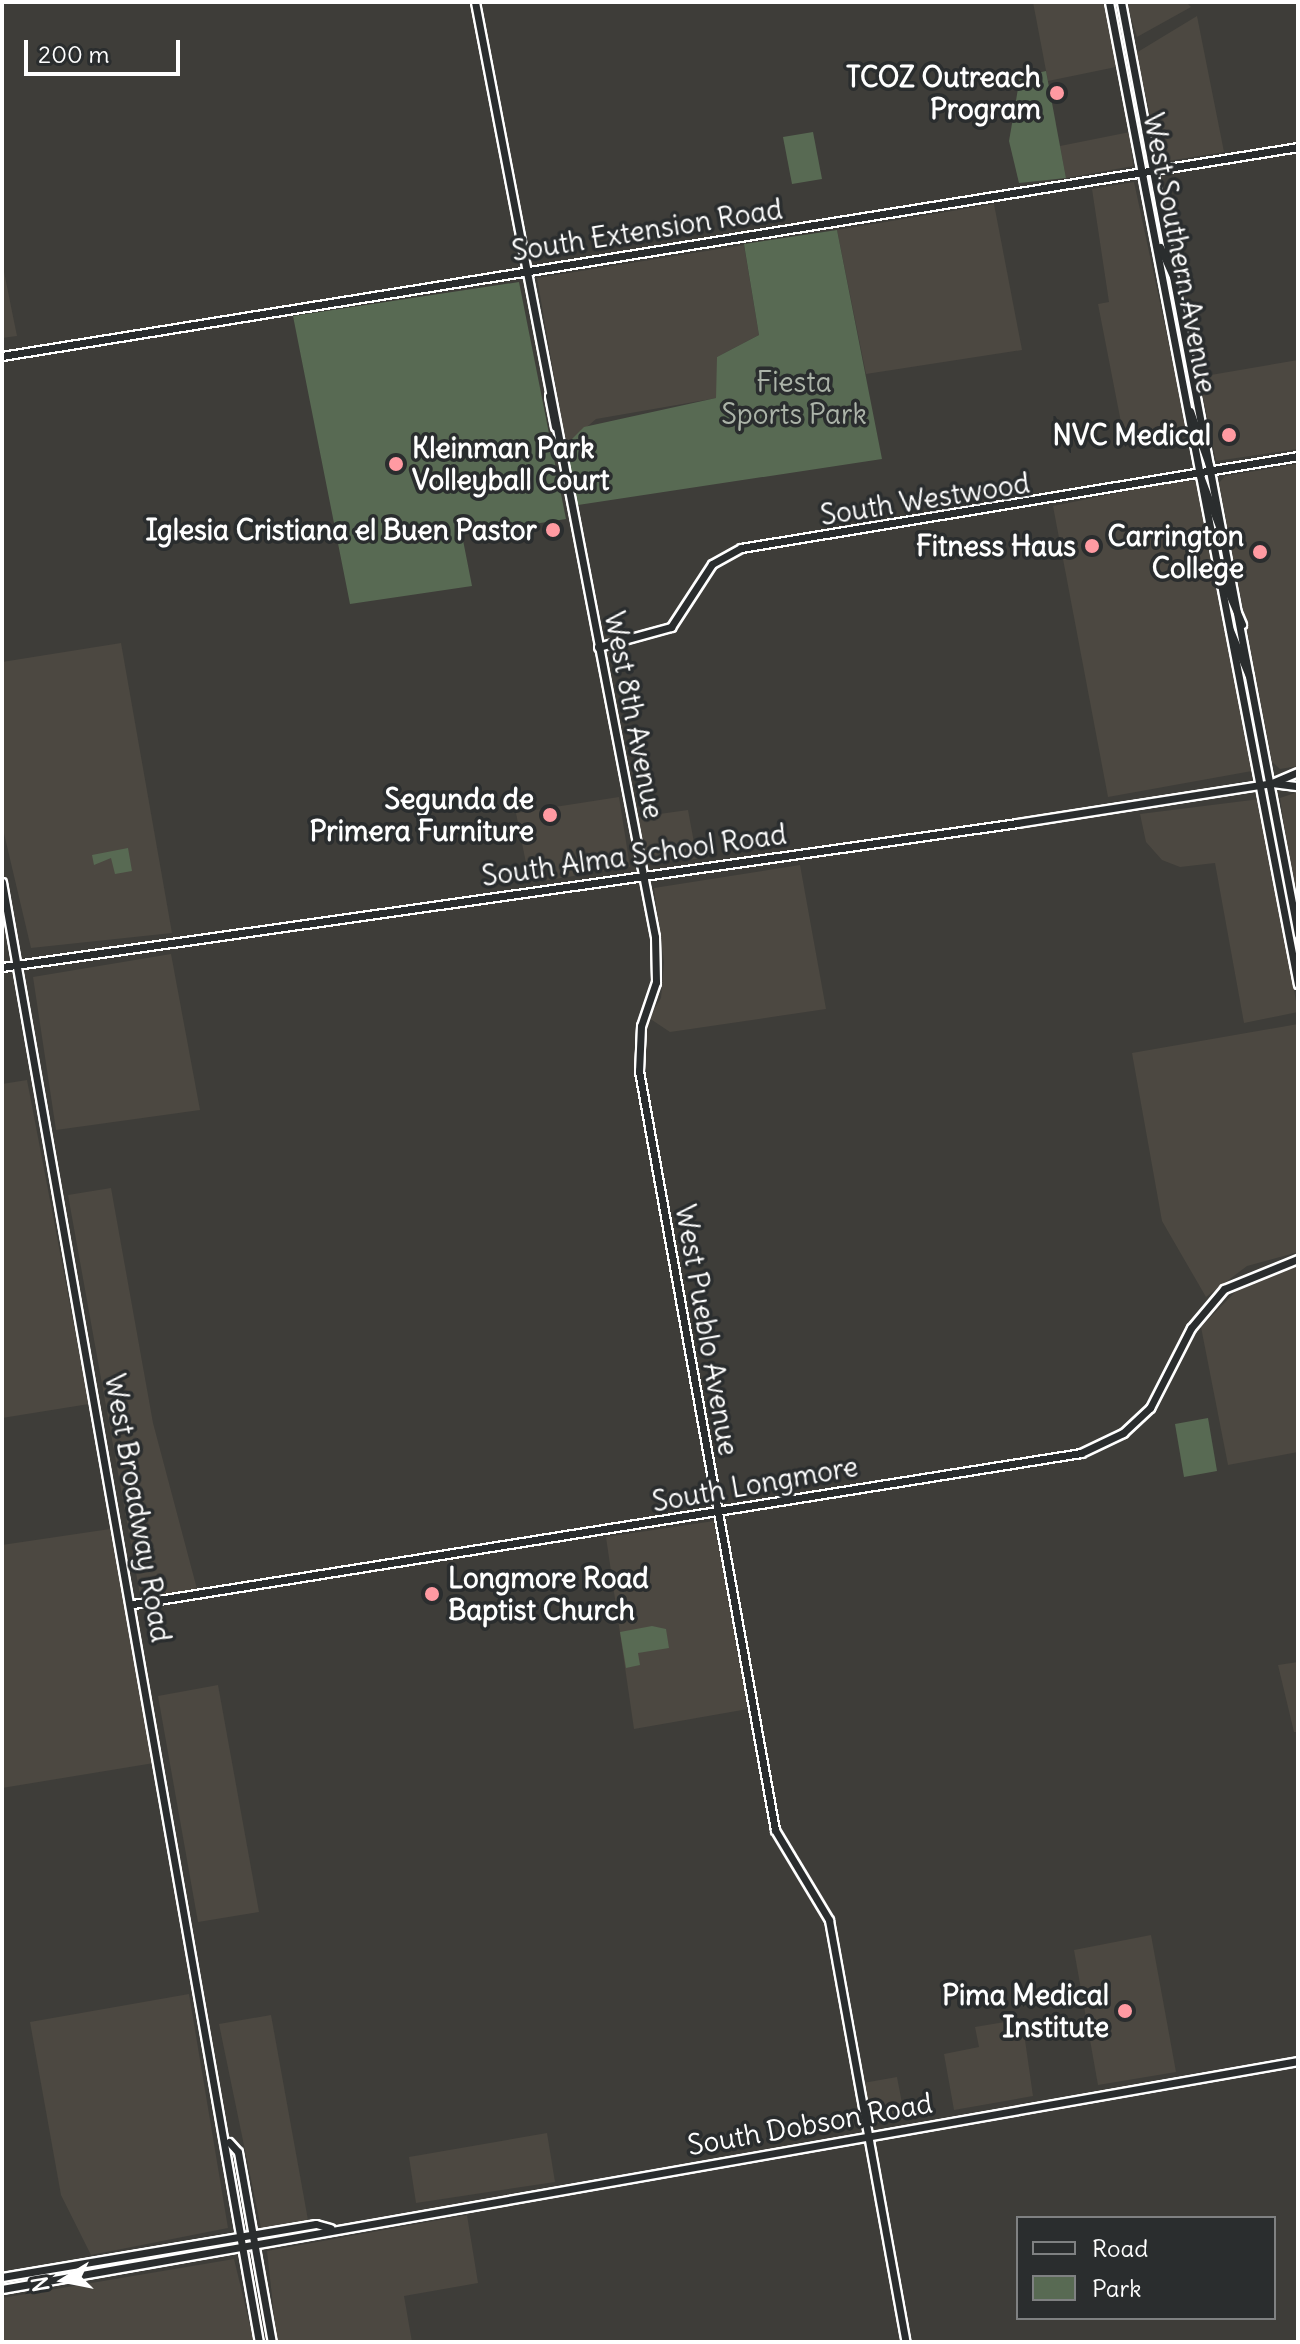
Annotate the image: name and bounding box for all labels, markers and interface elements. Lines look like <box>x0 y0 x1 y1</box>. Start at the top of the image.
scale bar <box>28 24 184 74</box>
text: 200 m <box>38 39 110 69</box>
place label: TCOZ Outreach Program <box>846 60 1041 126</box>
marker: TCOZ Outreach Program <box>1048 84 1066 102</box>
street label: West Southern Avenue <box>1136 110 1224 396</box>
street label: South Extension Road <box>509 192 785 268</box>
park label: Fiesta Sports Park <box>721 365 867 431</box>
place label: NVC Medical <box>1053 418 1211 452</box>
marker: NVC Medical <box>1218 424 1240 446</box>
place label: Kleinman Park Volleyball Court <box>412 431 609 497</box>
marker: Kleinman Park Volleyball Court <box>387 455 405 473</box>
street label: South Westwood <box>818 466 1032 532</box>
place label: Iglesia Cristiana el Buen Pastor <box>145 513 537 547</box>
place label: Carrington College <box>1107 519 1244 585</box>
marker: Iglesia Cristiana el Buen Pastor <box>544 521 562 539</box>
place label: Fitness Haus <box>916 529 1076 563</box>
marker: Fitness Haus <box>1083 537 1101 555</box>
marker: Carrington College <box>1251 543 1269 561</box>
street label: West 8th Avenue <box>597 608 671 822</box>
place label: Segunda de Primera Furniture <box>310 782 534 848</box>
marker: Segunda de Primera Furniture <box>541 806 559 824</box>
street label: South Alma School Road <box>479 817 789 893</box>
street label: West Pueblo Avenue <box>668 1202 746 1458</box>
street label: West Broadway Road <box>98 1371 178 1645</box>
street label: South Longmore <box>649 1449 861 1519</box>
place label: Longmore Road Baptist Church <box>448 1561 649 1627</box>
marker: Longmore Road Baptist Church <box>423 1585 441 1603</box>
place label: Pima Medical Institute <box>942 1978 1109 2044</box>
marker: Pima Medical Institute <box>1116 2002 1134 2020</box>
street label: South Dobson Road <box>685 2086 935 2162</box>
legend <box>1016 2216 1276 2320</box>
text: Road <box>1092 2233 1148 2263</box>
north arrow <box>24 2240 104 2320</box>
text: Park <box>1092 2273 1142 2303</box>
text: N <box>25 2274 55 2294</box>

